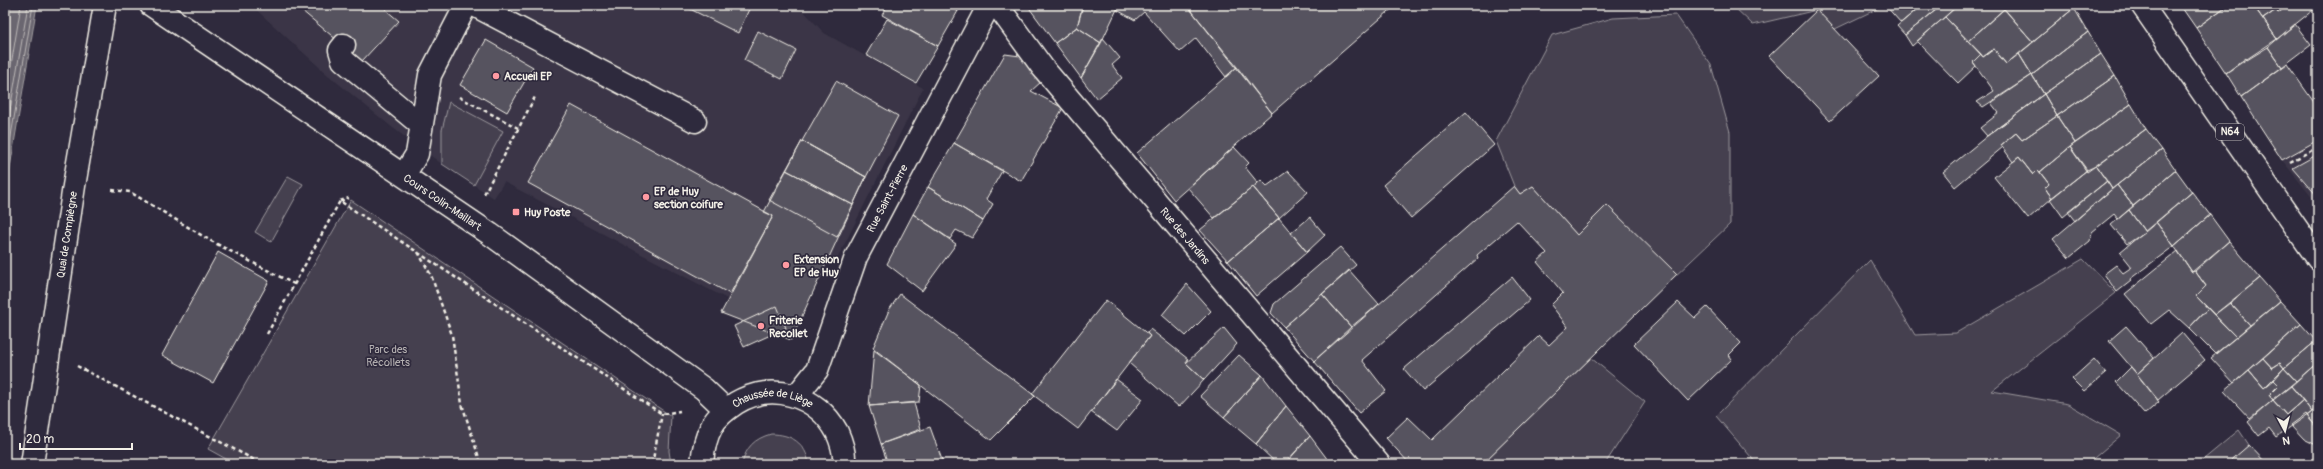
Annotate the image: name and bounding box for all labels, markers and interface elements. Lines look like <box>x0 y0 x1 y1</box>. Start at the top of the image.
place label: Accueil EP <box>504 70 552 83</box>
marker: Accueil EP <box>491 71 501 81</box>
road number: N64 <box>2216 124 2244 140</box>
street label: Rue Saint-Pierre <box>864 162 910 234</box>
street label: Cours Colin-Maillart <box>401 171 485 233</box>
place label: EP de Huy section coifure <box>654 185 723 211</box>
street label: Quai de Compiègne <box>54 190 80 279</box>
marker: EP de Huy section coifure <box>641 192 651 202</box>
street label: Rue des Jardins <box>1158 205 1213 267</box>
place label: Huy Poste <box>524 206 571 219</box>
marker: Huy Poste <box>511 207 521 217</box>
place label: Extension EP de Huy <box>794 253 839 279</box>
marker: Extension EP de Huy <box>781 260 791 270</box>
place label: Friterie Recollet <box>769 314 808 340</box>
marker: Friterie Recollet <box>756 321 766 331</box>
park label: Parc des Récollets <box>366 343 410 369</box>
street label: Chaussée de Liège <box>730 386 816 411</box>
north arrow <box>2265 411 2305 451</box>
scale bar <box>20 425 132 451</box>
text: 20 m <box>26 432 55 447</box>
text: N <box>2281 434 2291 447</box>

